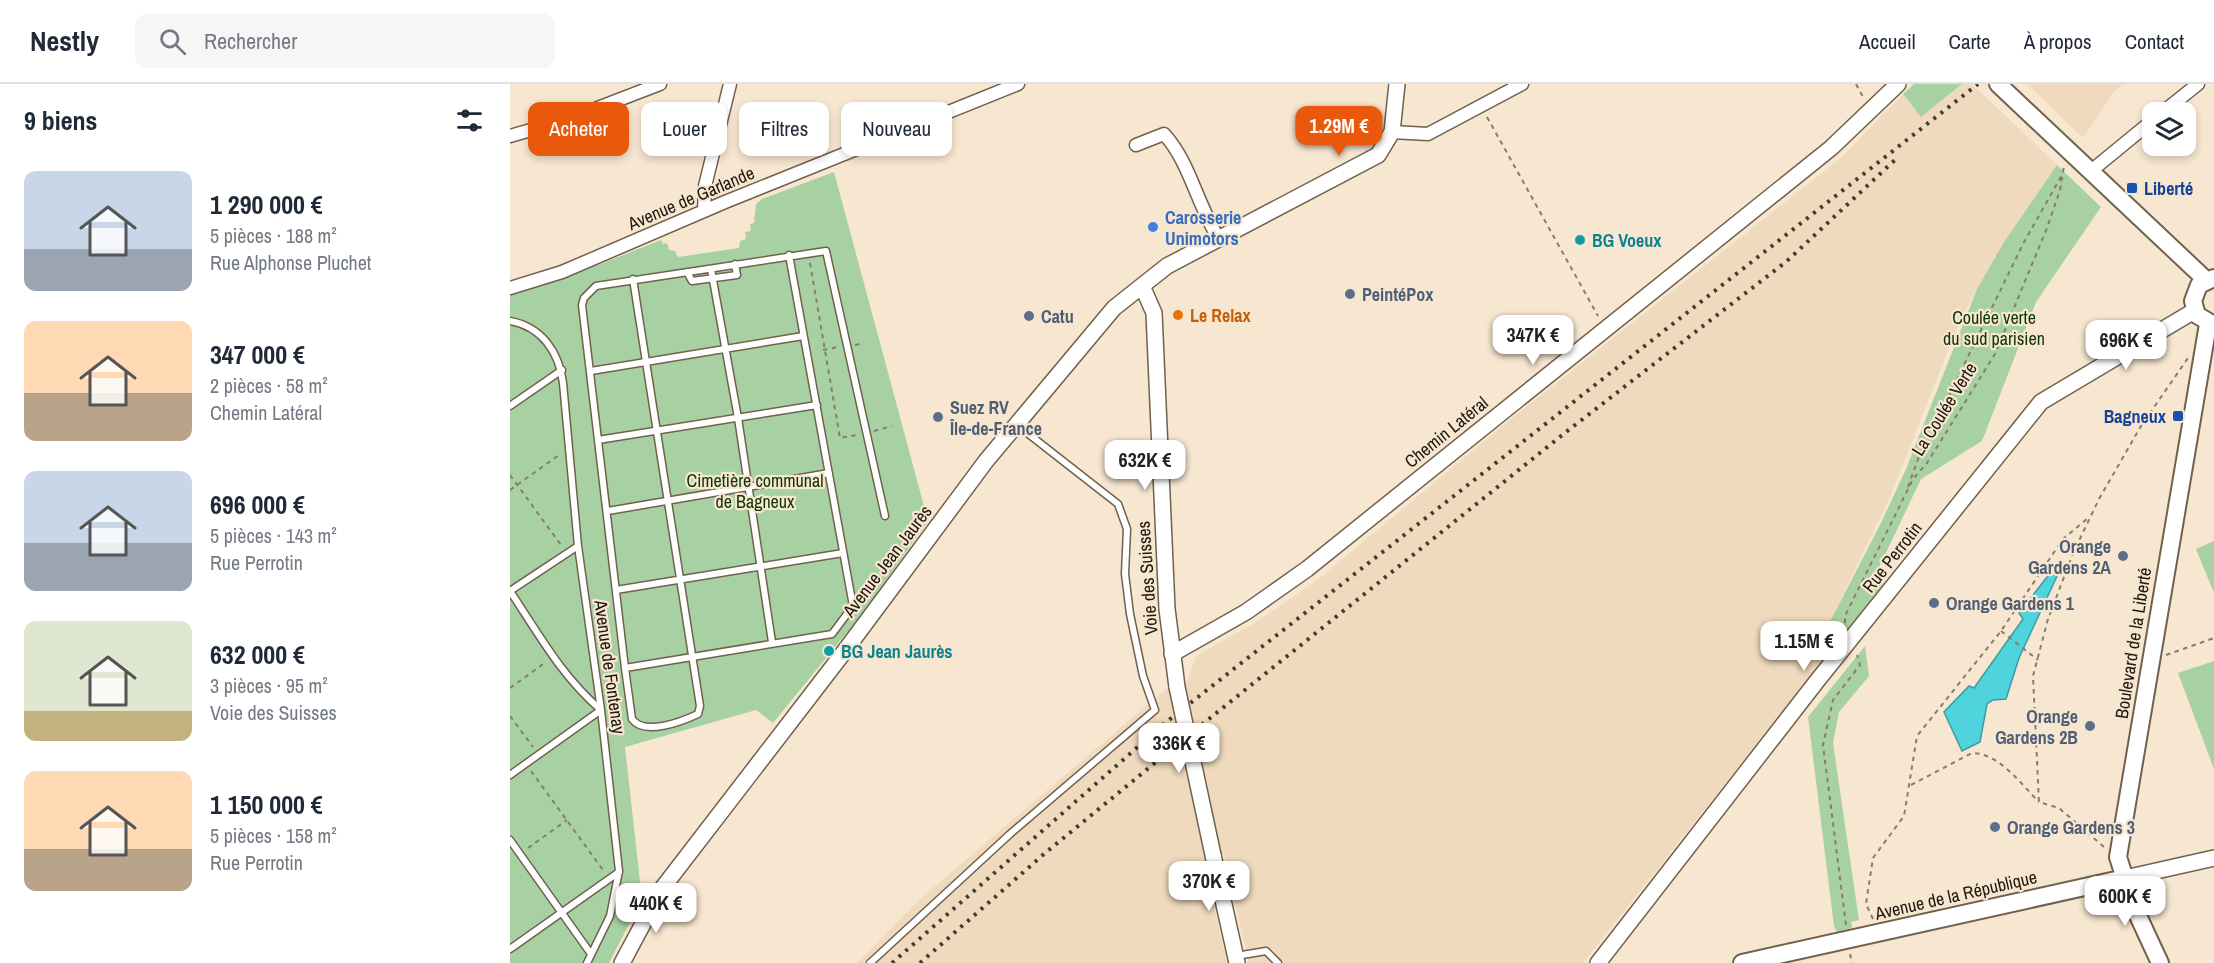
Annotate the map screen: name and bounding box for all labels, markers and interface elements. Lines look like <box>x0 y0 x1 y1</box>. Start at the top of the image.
search box <box>135 14 555 68</box>
text: Nestly <box>30 22 99 60</box>
icon: search <box>156 25 189 58</box>
text: Rechercher <box>204 26 297 56</box>
text: Accueil <box>1859 27 1916 56</box>
text: Carte <box>1949 27 1991 56</box>
text: À propos <box>2024 27 2092 56</box>
text: Contact <box>2125 27 2184 56</box>
chip: Acheter <box>528 102 629 156</box>
chip: Louer <box>641 102 727 156</box>
chip: Filtres <box>739 102 829 156</box>
chip: Nouveau <box>841 102 952 156</box>
map controls <box>2142 102 2196 156</box>
button: layers <box>2142 102 2196 156</box>
text: 9 biens <box>24 103 97 138</box>
icon: filters <box>453 104 486 137</box>
pin: 1.29M € <box>1284 106 1394 157</box>
text: 1.29M € <box>1309 112 1369 139</box>
street label: Avenue de Garlande <box>623 160 758 236</box>
place label: Liberté <box>2144 176 2193 201</box>
marker: Liberté <box>2125 181 2139 195</box>
text: 1 290 000 € <box>210 187 323 222</box>
icon: home <box>72 195 144 267</box>
place label: Carosserie Unimotors <box>1165 205 1241 251</box>
marker: Carosserie Unimotors <box>1146 220 1160 234</box>
text: 5 pièces · 188 m² <box>210 222 337 249</box>
place label: BG Voeux <box>1592 228 1662 253</box>
marker: BG Voeux <box>1573 233 1587 247</box>
text: Rue Alphonse Pluchet <box>210 249 371 276</box>
place label: PeintéPox <box>1362 282 1434 307</box>
marker: PeintéPox <box>1343 287 1357 301</box>
place label: Le Relax <box>1190 303 1252 328</box>
place label: Catu <box>1041 304 1074 329</box>
park label: Coulée verte du sud parisien <box>1943 305 2045 351</box>
marker: Le Relax <box>1171 308 1185 322</box>
marker: Catu <box>1022 309 1036 323</box>
pin: 347K € <box>1484 315 1582 366</box>
pin: 696K € <box>2077 320 2175 371</box>
text: 347K € <box>1507 321 1559 348</box>
text: 696K € <box>2100 326 2152 353</box>
text: 347 000 € <box>210 337 305 372</box>
icon: home <box>72 345 144 417</box>
street label: La Coulée Verte <box>1905 357 1983 461</box>
text: 2 pièces · 58 m² <box>210 372 328 399</box>
street label: Chemin Latéral <box>1399 391 1493 473</box>
place label: Suez RV Île-de-France <box>949 395 1042 441</box>
text: Chemin Latéral <box>210 399 322 426</box>
place label: Bagneux <box>2104 404 2167 429</box>
marker: Bagneux <box>2171 409 2185 423</box>
marker: Suez RV Île-de-France <box>931 410 945 424</box>
pin: 632K € <box>1096 440 1194 491</box>
text: 632K € <box>1119 446 1171 473</box>
park label: Cimetière communal de Bagneux <box>687 468 823 514</box>
text: 696 000 € <box>210 487 305 522</box>
icon: home <box>72 495 144 567</box>
street label: Avenue Jean Jaurès <box>836 500 937 623</box>
street label: Rue Perrotin <box>1856 516 1928 598</box>
street label: Voie des Suisses <box>1131 520 1163 636</box>
text: 5 pièces · 143 m² <box>210 522 337 549</box>
place label: Orange Gardens 2A <box>2028 534 2111 580</box>
text: Rue Perrotin <box>210 549 303 576</box>
marker: Orange Gardens 2A <box>2116 549 2130 563</box>
street label: Boulevard de la Liberté <box>2109 566 2157 720</box>
place label: Orange Gardens 1 <box>1946 591 2075 616</box>
marker: Orange Gardens 1 <box>1927 596 1941 610</box>
street label: Avenue de Fontenay <box>588 597 632 736</box>
pin: 1.15M € <box>1749 621 1859 672</box>
text: 1.15M € <box>1774 627 1834 654</box>
text: 632 000 € <box>210 637 305 672</box>
place label: BG Jean Jaurès <box>841 639 953 664</box>
marker: BG Jean Jaurès <box>822 644 836 658</box>
icon: home <box>72 645 144 717</box>
text: 3 pièces · 95 m² <box>210 672 328 699</box>
text: Voie des Suisses <box>210 699 337 726</box>
place label: Orange Gardens 2B <box>1995 704 2078 750</box>
marker: Orange Gardens 2B <box>2083 719 2097 733</box>
pin: 336K € <box>1130 723 1228 774</box>
text: 336K € <box>1153 729 1205 756</box>
text: 1 150 000 € <box>210 787 323 822</box>
icon: home <box>72 795 144 867</box>
place label: Orange Gardens 3 <box>2007 815 2135 840</box>
marker: Orange Gardens 3 <box>1988 820 2002 834</box>
text: 5 pièces · 158 m² <box>210 822 337 849</box>
text: Rue Perrotin <box>210 849 303 876</box>
pin: 370K € <box>1160 861 1258 912</box>
street label: Avenue de la République <box>1872 864 2039 926</box>
text: 370K € <box>1183 867 1235 894</box>
pin: 600K € <box>2076 876 2174 927</box>
text: 600K € <box>2099 882 2151 909</box>
pin: 440K € <box>607 883 705 934</box>
text: 440K € <box>630 889 682 916</box>

